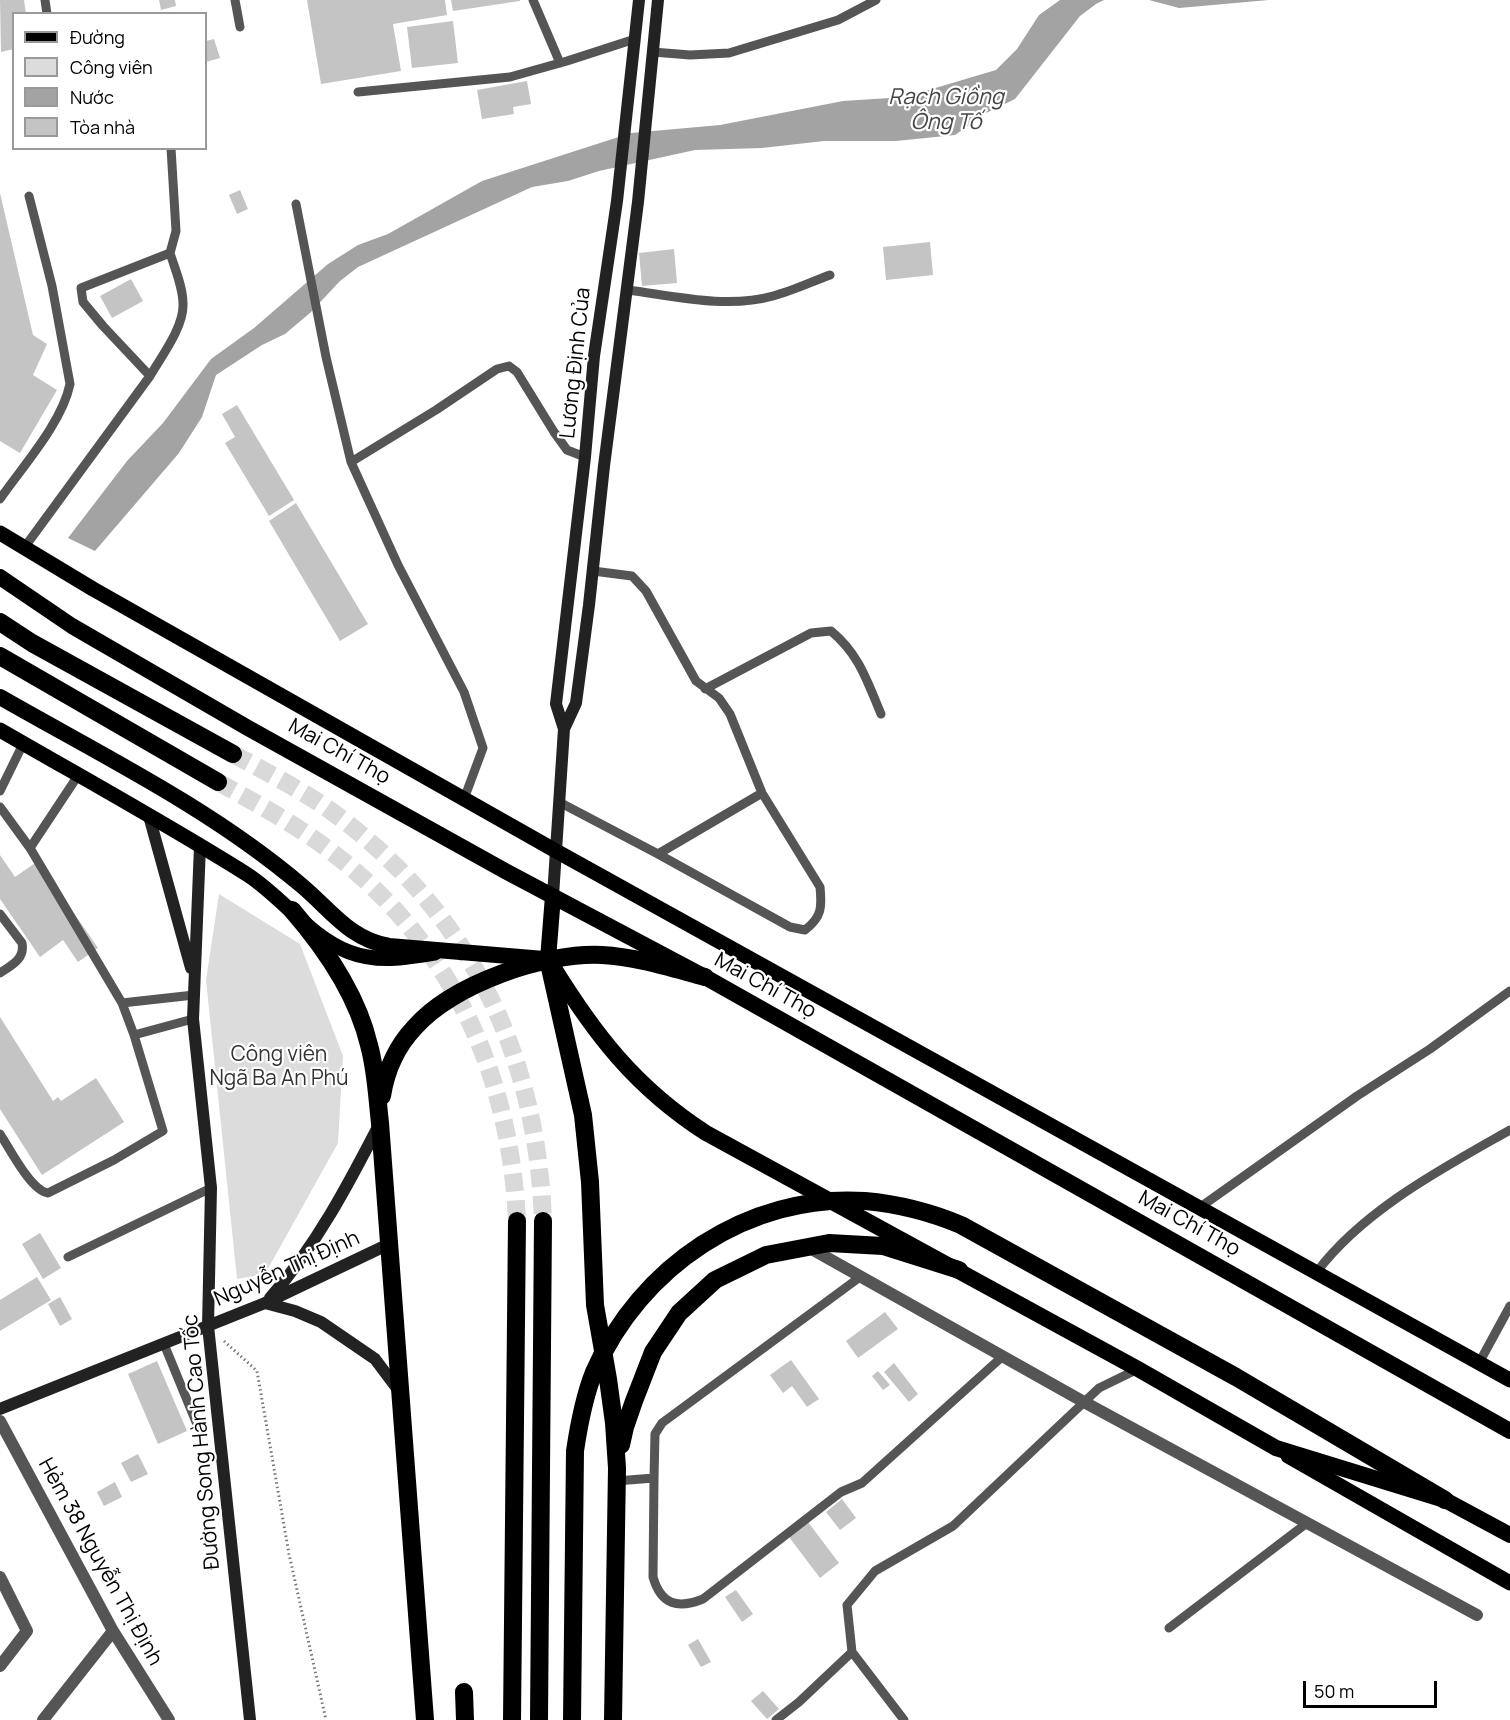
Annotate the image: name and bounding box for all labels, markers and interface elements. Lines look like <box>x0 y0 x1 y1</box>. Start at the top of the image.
legend <box>12 12 207 150</box>
text: Đường <box>70 25 125 49</box>
text: Công viên <box>70 55 153 79</box>
text: Nước <box>70 85 114 109</box>
water label: Rạch Giồng Ông Tố <box>888 85 1004 136</box>
text: Tòa nhà <box>70 115 135 139</box>
street label: Lương Định Của <box>556 286 596 440</box>
street label: Mai Chí Thọ <box>284 714 394 790</box>
street label: Mai Chí Thọ <box>710 948 820 1024</box>
park label: Công viên Ngã Ba An Phú <box>209 1042 349 1092</box>
street label: Mai Chí Thọ <box>1134 1186 1244 1262</box>
street label: Nguyễn Thị Định <box>210 1226 364 1312</box>
street label: Đường Song Hành Cao Tốc <box>178 1313 226 1571</box>
street label: Hẻm 38 Nguyễn Thị Định <box>32 1454 168 1670</box>
scale bar <box>1306 1669 1440 1707</box>
text: 50 m <box>1314 1679 1354 1703</box>

